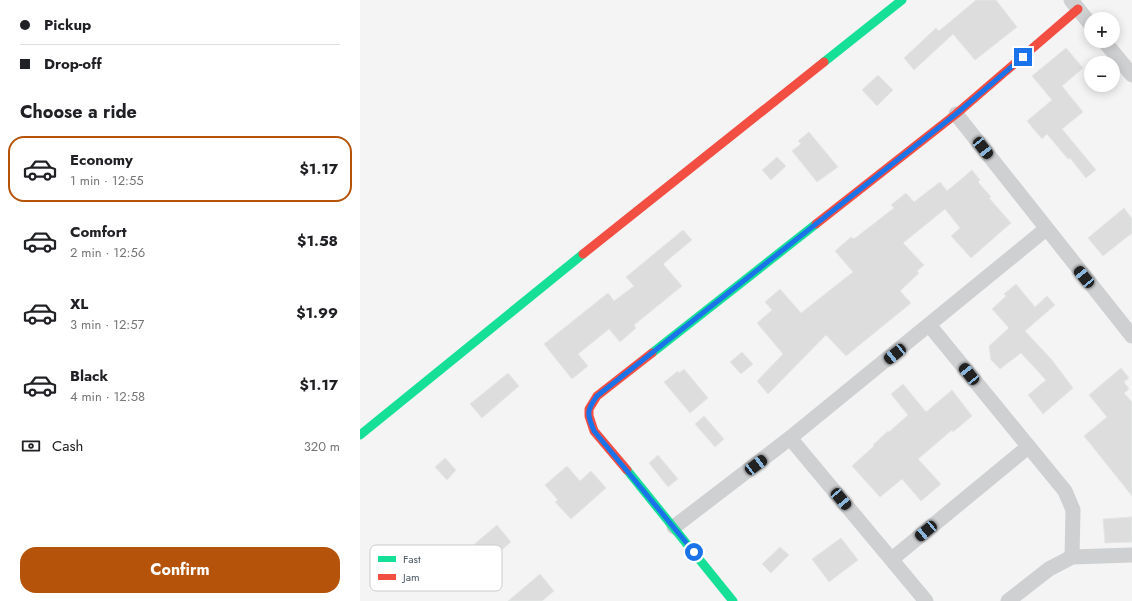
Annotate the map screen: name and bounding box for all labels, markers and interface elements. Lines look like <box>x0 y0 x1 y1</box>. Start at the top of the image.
map controls <box>1084 12 1120 92</box>
button: + <box>1084 12 1120 48</box>
text: Pickup <box>44 14 91 36</box>
route end <box>1014 48 1032 66</box>
text: Drop-off <box>44 53 102 75</box>
button: − <box>1084 56 1120 92</box>
text: Choose a ride <box>20 99 137 125</box>
car <box>971 135 995 161</box>
text: Economy <box>70 149 133 171</box>
icon: car <box>22 151 58 187</box>
text: $1.17 <box>300 158 338 180</box>
text: 1 min · 12:55 <box>70 171 144 190</box>
text: Comfort <box>70 221 127 243</box>
icon: car <box>22 223 58 259</box>
text: $1.58 <box>297 230 338 252</box>
text: 2 min · 12:56 <box>70 243 145 262</box>
car <box>1072 264 1096 290</box>
text: XL <box>70 293 88 315</box>
icon: car <box>22 295 58 331</box>
text: $1.99 <box>296 302 338 324</box>
text: 3 min · 12:57 <box>70 315 144 334</box>
car <box>882 342 908 366</box>
car <box>957 361 981 387</box>
text: Black <box>70 365 108 387</box>
icon: car <box>22 367 58 403</box>
text: $1.17 <box>300 374 338 396</box>
text: 4 min · 12:58 <box>70 387 145 406</box>
icon: cash <box>20 435 42 457</box>
text: Cash <box>52 435 83 457</box>
text: 320 m <box>304 437 340 456</box>
car <box>743 453 769 477</box>
car <box>829 486 853 512</box>
car <box>913 519 939 543</box>
route start <box>685 543 703 561</box>
legend <box>370 545 502 591</box>
button: Confirm <box>20 547 340 593</box>
text: Fast <box>403 551 421 567</box>
text: Jam <box>401 569 420 585</box>

